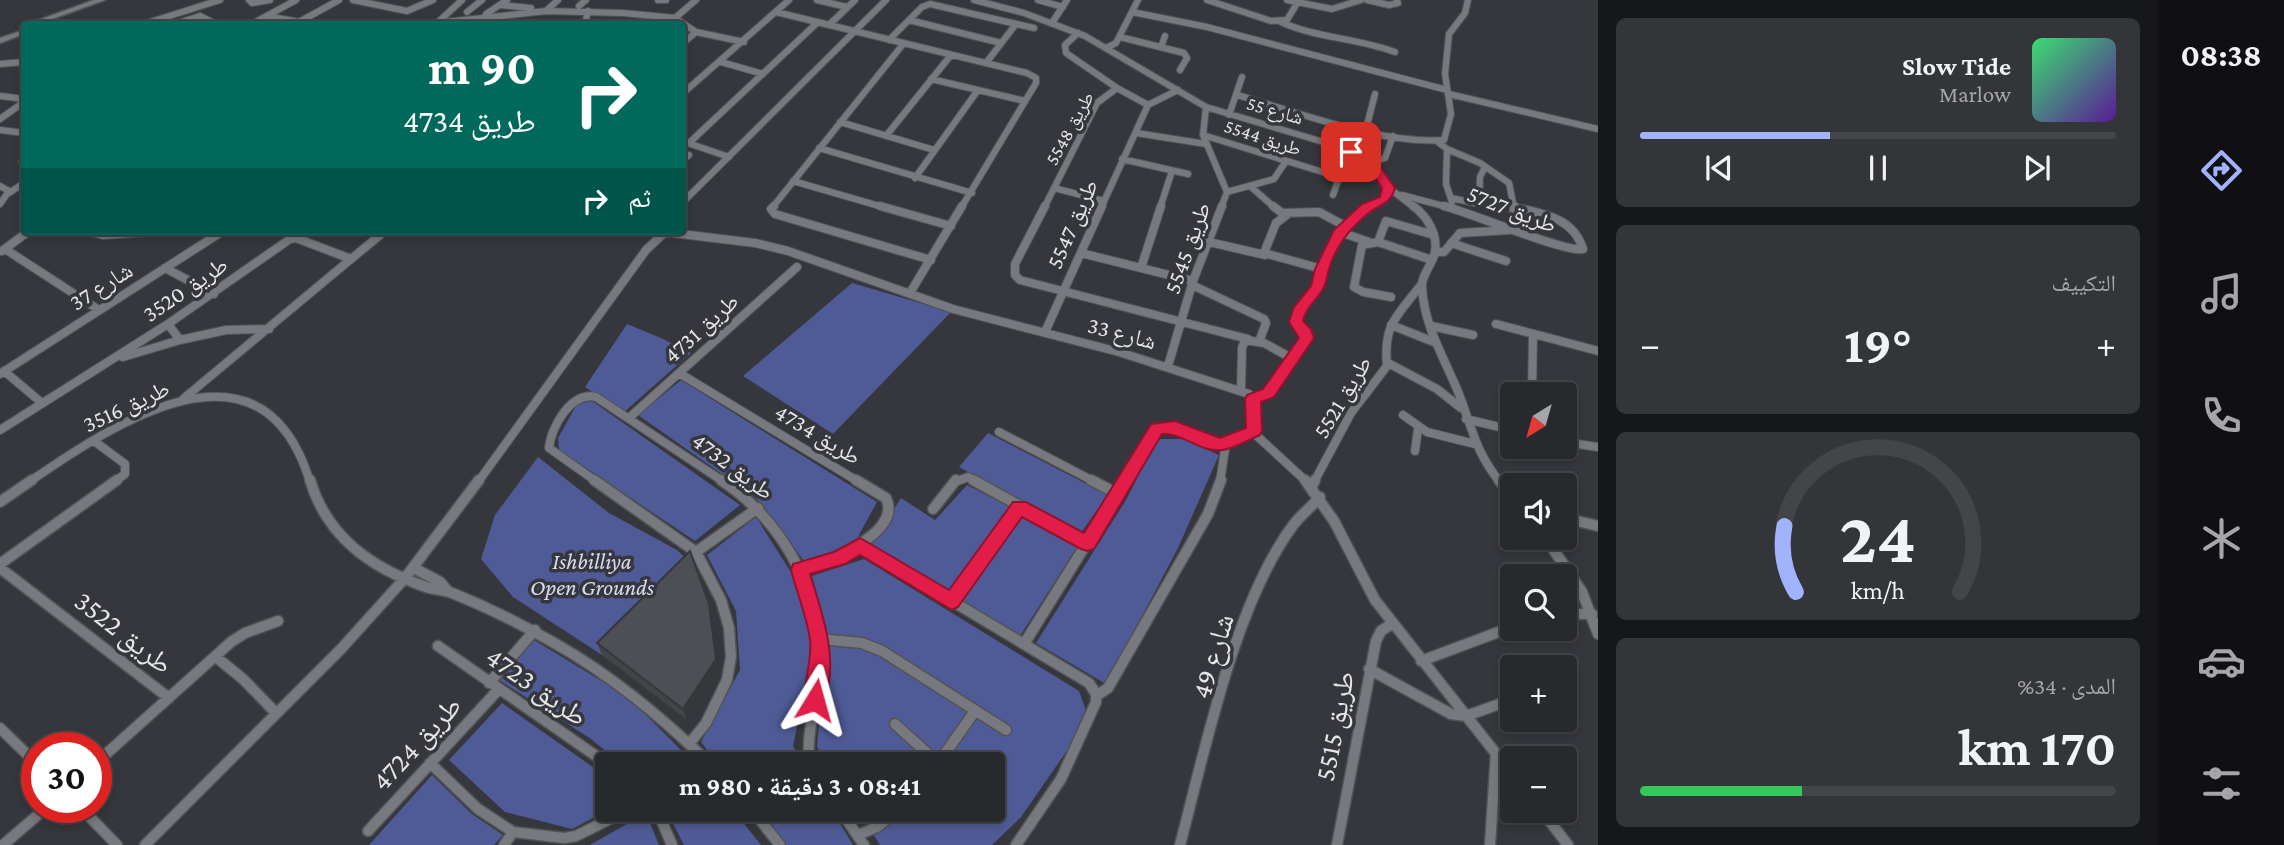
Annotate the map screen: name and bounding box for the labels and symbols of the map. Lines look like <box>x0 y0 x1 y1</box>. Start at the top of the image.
street label: طريق 5548 <box>1041 88 1099 169</box>
street label: شارع 55 <box>1244 92 1305 129</box>
street label: طريق 5544 <box>1221 115 1304 161</box>
pin <box>1321 122 1381 182</box>
street label: طريق 5547 <box>1041 175 1104 273</box>
street label: طريق 5727 <box>1463 180 1560 239</box>
street label: طريق 5545 <box>1158 199 1216 298</box>
street label: طريق 3520 <box>138 251 233 328</box>
street label: شارع 37 <box>65 257 138 317</box>
street label: طريق 4731 <box>658 288 744 369</box>
street label: شارع 33 <box>1084 311 1159 357</box>
street label: طريق 5521 <box>1307 351 1377 443</box>
street label: طريق 3516 <box>79 375 174 438</box>
north arrow <box>1500 382 1577 458</box>
street label: طريق 4734 <box>770 398 866 471</box>
street label: طريق 4732 <box>687 427 779 506</box>
park label: Ishbilliya Open Grounds <box>530 548 655 600</box>
street label: طريق 3522 <box>68 585 179 682</box>
street label: شارع 49 <box>1185 610 1242 703</box>
street label: طريق 4723 <box>479 641 593 734</box>
position arrow <box>778 663 852 737</box>
street label: طريق 5515 <box>1309 669 1362 784</box>
street label: طريق 4724 <box>365 690 469 798</box>
speed limit sign: 30 <box>21 732 112 823</box>

